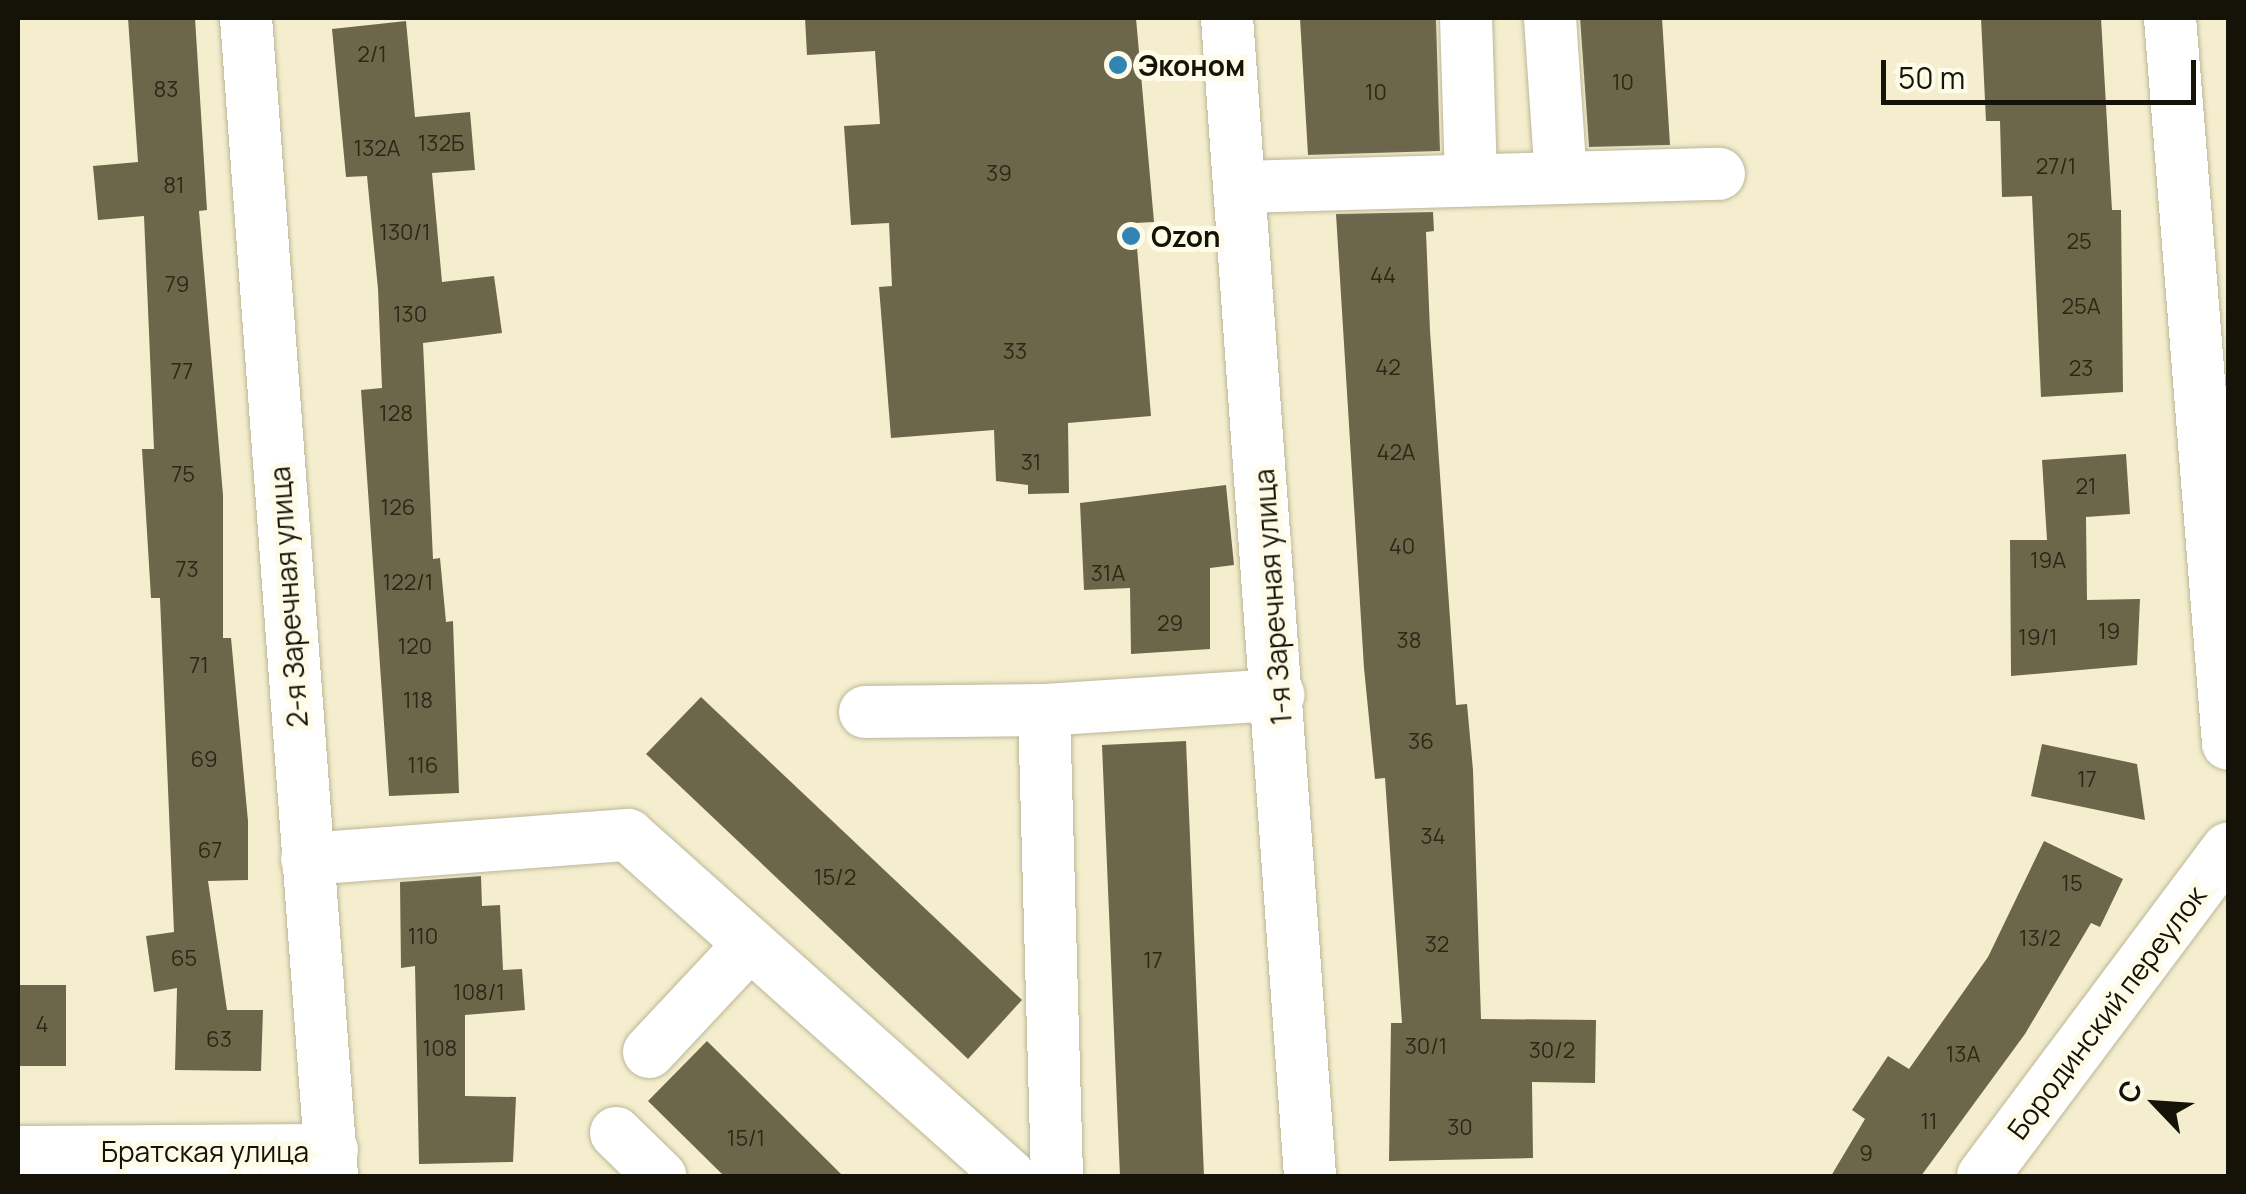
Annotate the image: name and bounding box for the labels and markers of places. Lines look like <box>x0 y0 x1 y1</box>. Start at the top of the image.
place label: Эконом <box>1138 48 1245 82</box>
marker: Эконом <box>1107 54 1129 76</box>
place label: Ozon <box>1151 219 1221 253</box>
marker: Ozon <box>1120 225 1142 247</box>

